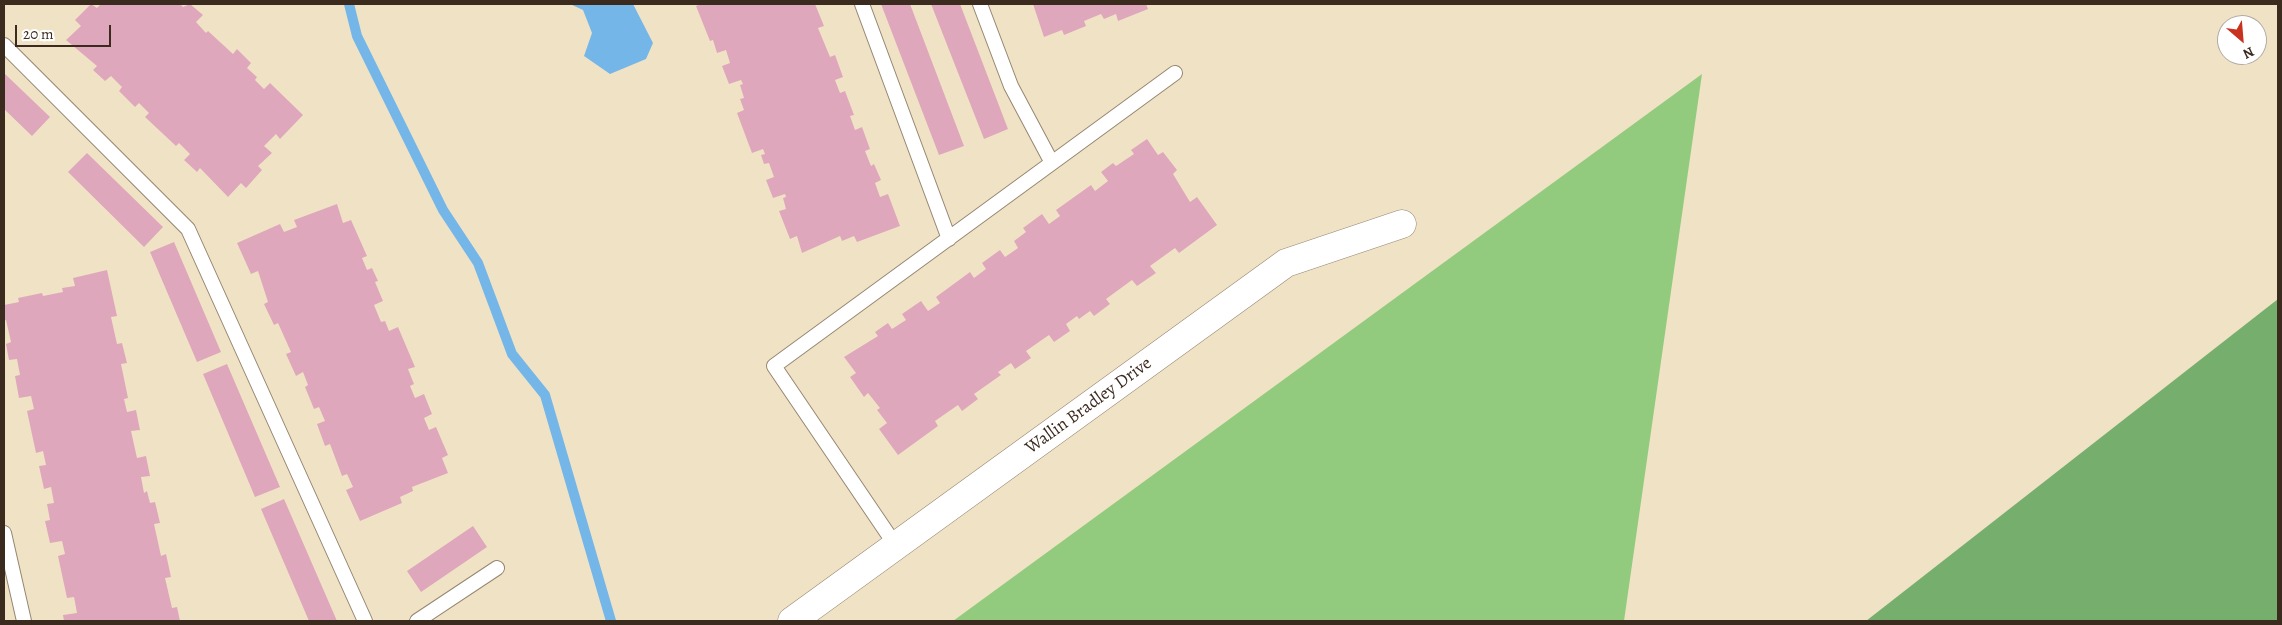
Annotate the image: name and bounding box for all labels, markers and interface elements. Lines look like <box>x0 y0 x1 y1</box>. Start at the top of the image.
scale bar <box>18 15 114 47</box>
north arrow <box>2217 15 2267 65</box>
text: 20 m <box>23 24 54 44</box>
text: N <box>2240 42 2257 64</box>
street label: Wallin Bradley Drive <box>1022 353 1156 459</box>

